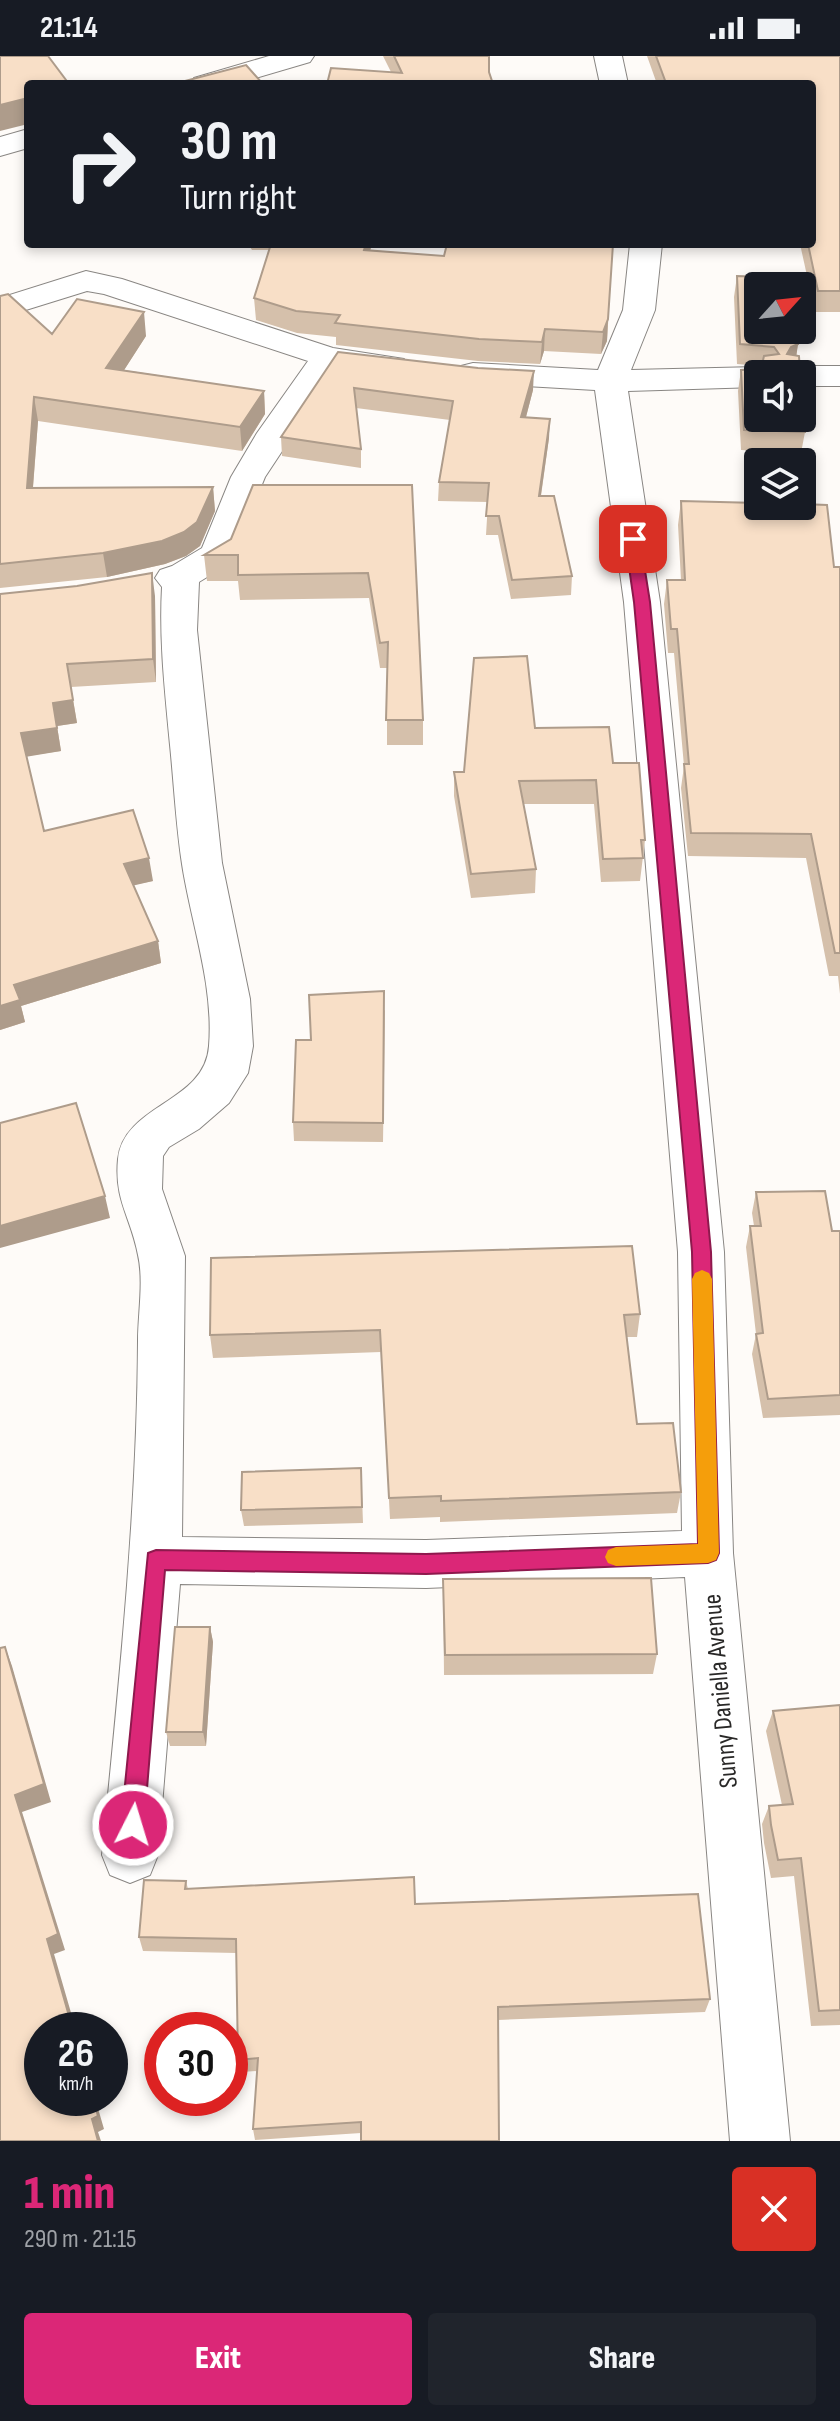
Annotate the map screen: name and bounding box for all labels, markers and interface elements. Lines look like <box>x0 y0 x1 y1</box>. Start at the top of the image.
text: 21:14 <box>40 10 98 46</box>
text: 30 m <box>180 109 278 176</box>
icon: right <box>48 112 152 216</box>
text: Turn right <box>180 177 297 220</box>
north arrow <box>744 272 816 344</box>
map controls <box>744 272 816 520</box>
button: sound <box>744 360 816 432</box>
button: layers <box>744 448 816 520</box>
pin <box>599 505 667 573</box>
icon: arrive <box>611 517 655 561</box>
street label: Sunny Daniella Avenue <box>697 1593 745 1789</box>
position arrow <box>91 1783 175 1867</box>
speed limit sign: 30 <box>144 2012 248 2116</box>
text: 26 <box>58 2030 94 2078</box>
text: km/h <box>59 2072 93 2096</box>
text: 1 min <box>24 2165 115 2222</box>
button: close <box>732 2167 816 2251</box>
text: 290 m · 21:15 <box>24 2224 136 2255</box>
button: Exit <box>24 2313 412 2405</box>
button: Share <box>428 2313 816 2405</box>

